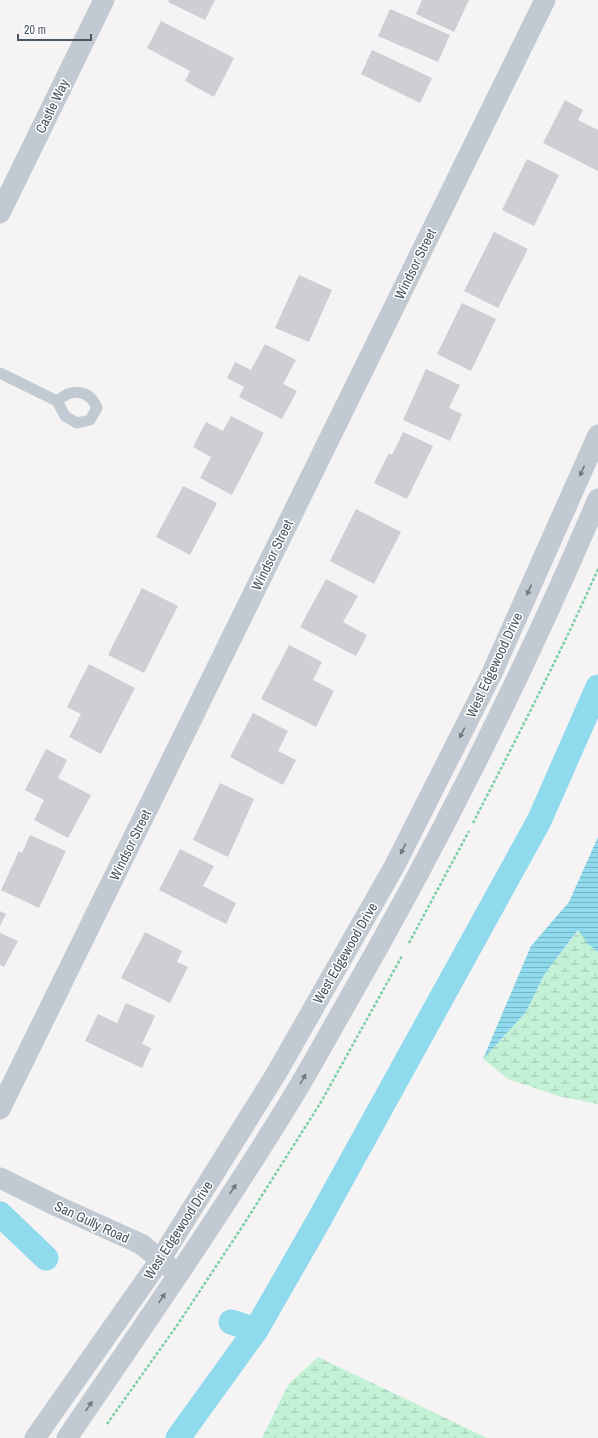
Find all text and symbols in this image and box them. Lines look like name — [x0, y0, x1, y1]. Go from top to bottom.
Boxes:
scale bar — [18, 16, 91, 42]
text: 20 m — [24, 22, 46, 38]
street label: Castle Way — [31, 76, 73, 136]
street label: Windsor Street — [390, 226, 440, 302]
one-way arrow — [579, 465, 585, 477]
street label: Windsor Street — [247, 517, 297, 593]
one-way arrow — [526, 584, 532, 595]
street label: West Edgewood Drive — [462, 610, 526, 720]
one-way arrow — [459, 727, 465, 738]
street label: Windsor Street — [105, 807, 155, 883]
one-way arrow — [400, 843, 407, 855]
street label: West Edgewood Drive — [309, 899, 381, 1007]
one-way arrow — [299, 1073, 306, 1085]
street label: West Edgewood Drive — [139, 1177, 217, 1283]
one-way arrow — [230, 1183, 237, 1195]
street label: San Gully Road — [52, 1197, 132, 1247]
one-way arrow — [158, 1293, 166, 1303]
one-way arrow — [85, 1401, 93, 1411]

